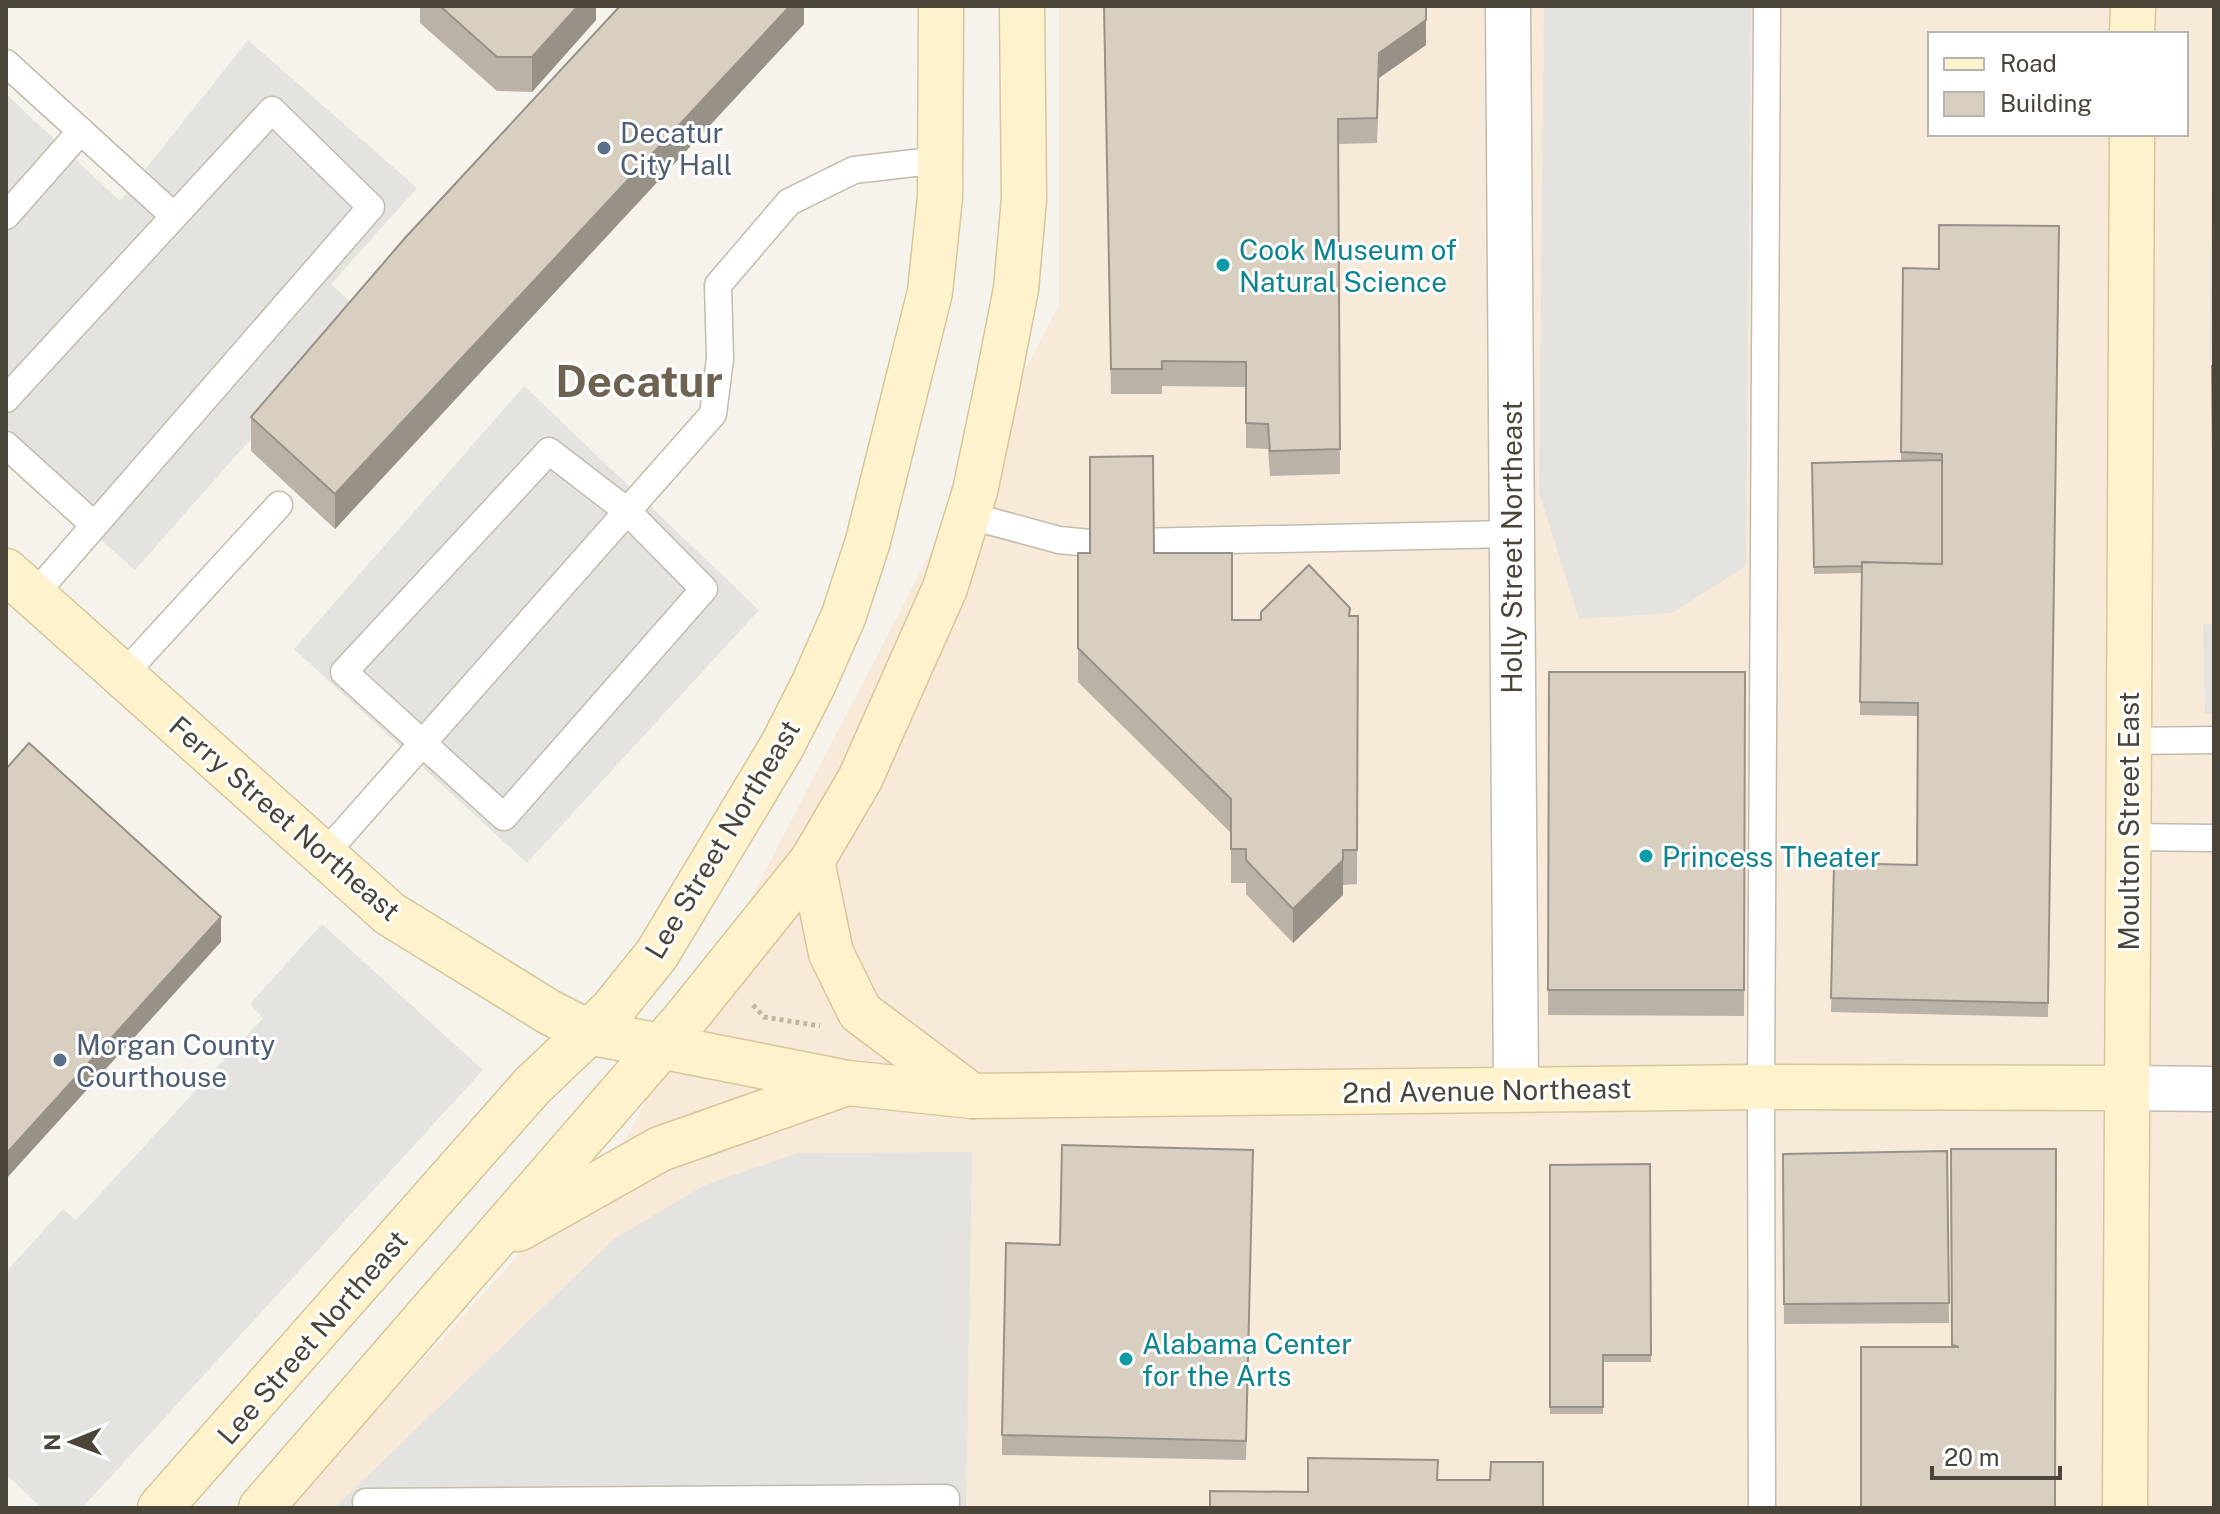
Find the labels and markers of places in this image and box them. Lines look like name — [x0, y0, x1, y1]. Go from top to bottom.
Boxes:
place label: Decatur City Hall — [620, 116, 732, 181]
marker: Decatur City Hall — [595, 139, 613, 157]
place label: Cook Museum of Natural Science — [1239, 233, 1457, 298]
marker: Cook Museum of Natural Science — [1214, 256, 1232, 274]
place label: Princess Theater — [1662, 840, 1881, 873]
marker: Princess Theater — [1637, 847, 1655, 865]
place label: Morgan County Courthouse — [76, 1028, 275, 1093]
marker: Morgan County Courthouse — [51, 1051, 69, 1069]
place label: Alabama Center for the Arts — [1142, 1327, 1352, 1392]
marker: Alabama Center for the Arts — [1117, 1350, 1135, 1368]

